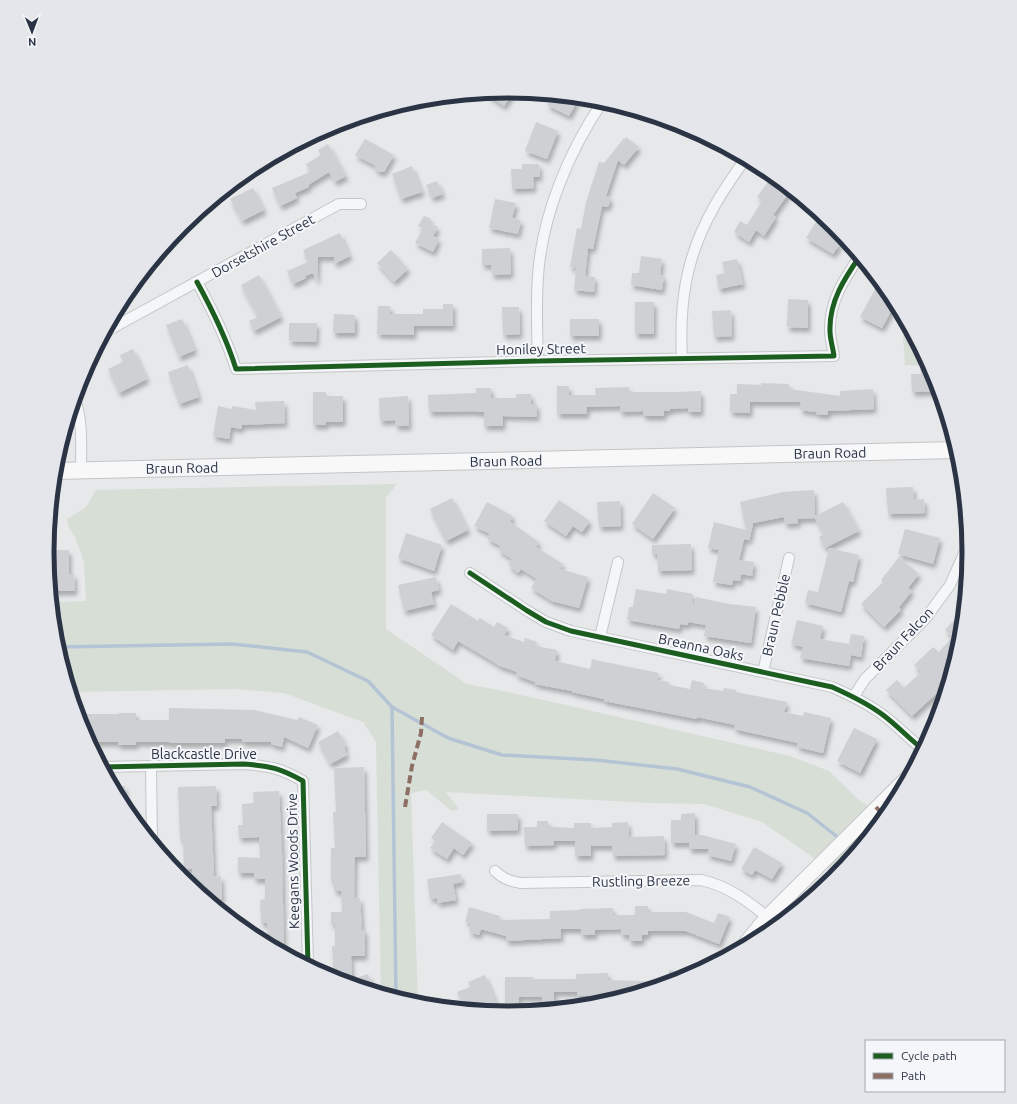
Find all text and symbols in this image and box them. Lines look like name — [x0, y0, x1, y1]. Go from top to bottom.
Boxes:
north arrow — [12, 12, 52, 52]
text: N — [28, 36, 36, 48]
street label: Dorsetshire Street — [209, 211, 318, 281]
street label: Honiley Street — [496, 340, 587, 358]
street label: Braun Road — [793, 444, 867, 462]
street label: Braun Road — [469, 452, 543, 470]
street label: Braun Road — [145, 459, 219, 477]
street label: Braun Pebble — [759, 572, 793, 658]
street label: Braun Falcon — [870, 604, 936, 674]
street label: Breanna Oaks — [657, 630, 745, 664]
street label: Blackcastle Drive — [151, 746, 257, 762]
street label: Keegans Woods Drive — [284, 793, 302, 929]
street label: Rustling Breeze — [592, 872, 690, 890]
legend — [865, 1040, 1005, 1092]
text: Cycle path — [901, 1049, 957, 1062]
text: Path — [901, 1069, 926, 1082]

